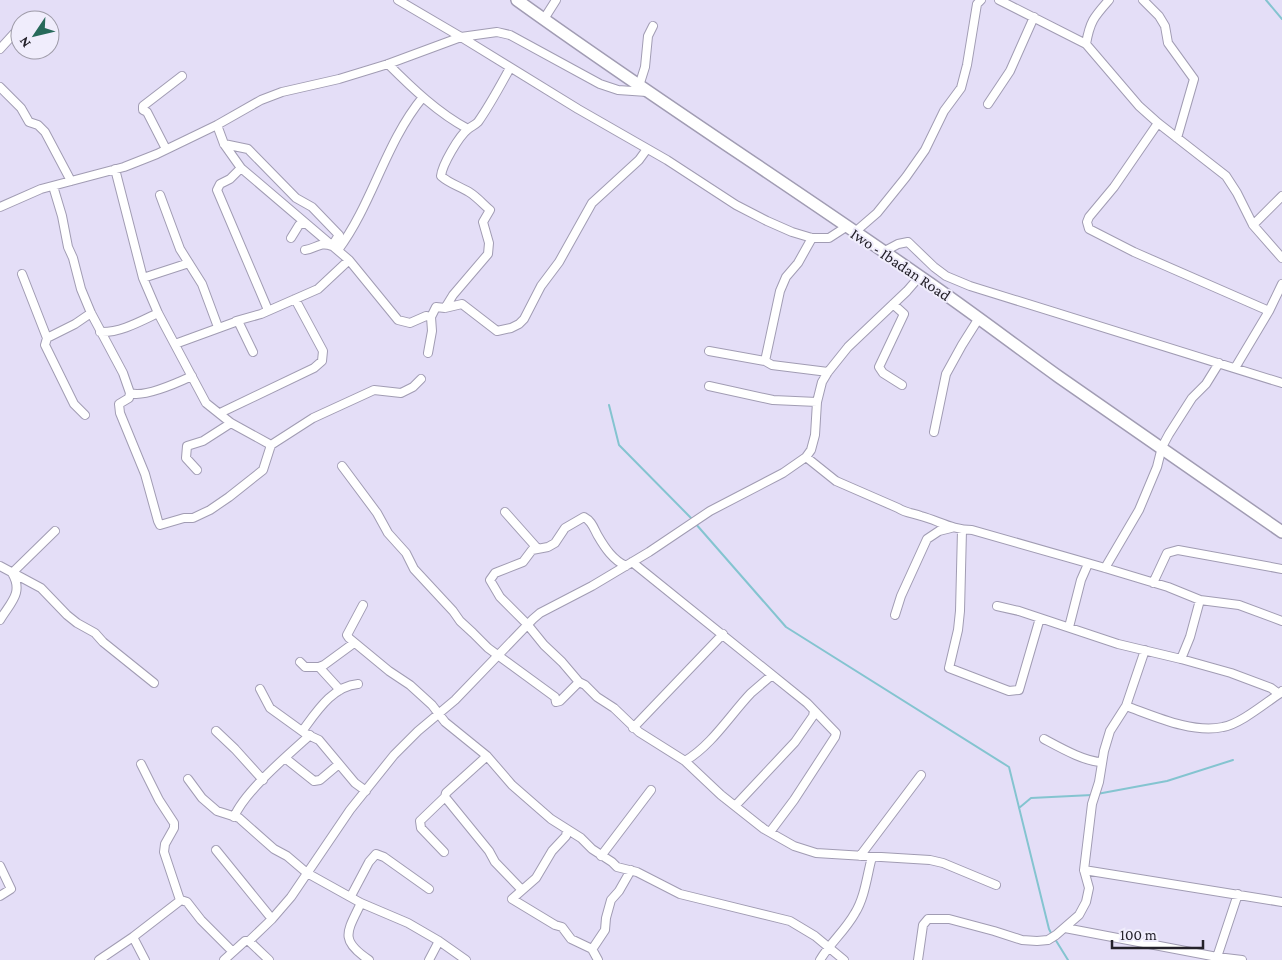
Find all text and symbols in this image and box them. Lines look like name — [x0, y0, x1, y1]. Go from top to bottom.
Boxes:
north arrow — [10, 10, 60, 60]
text: N — [15, 34, 34, 51]
street label: Iwo - Ibadan Road — [848, 225, 954, 304]
scale bar — [1112, 918, 1203, 950]
text: 100 m — [1120, 927, 1157, 943]

